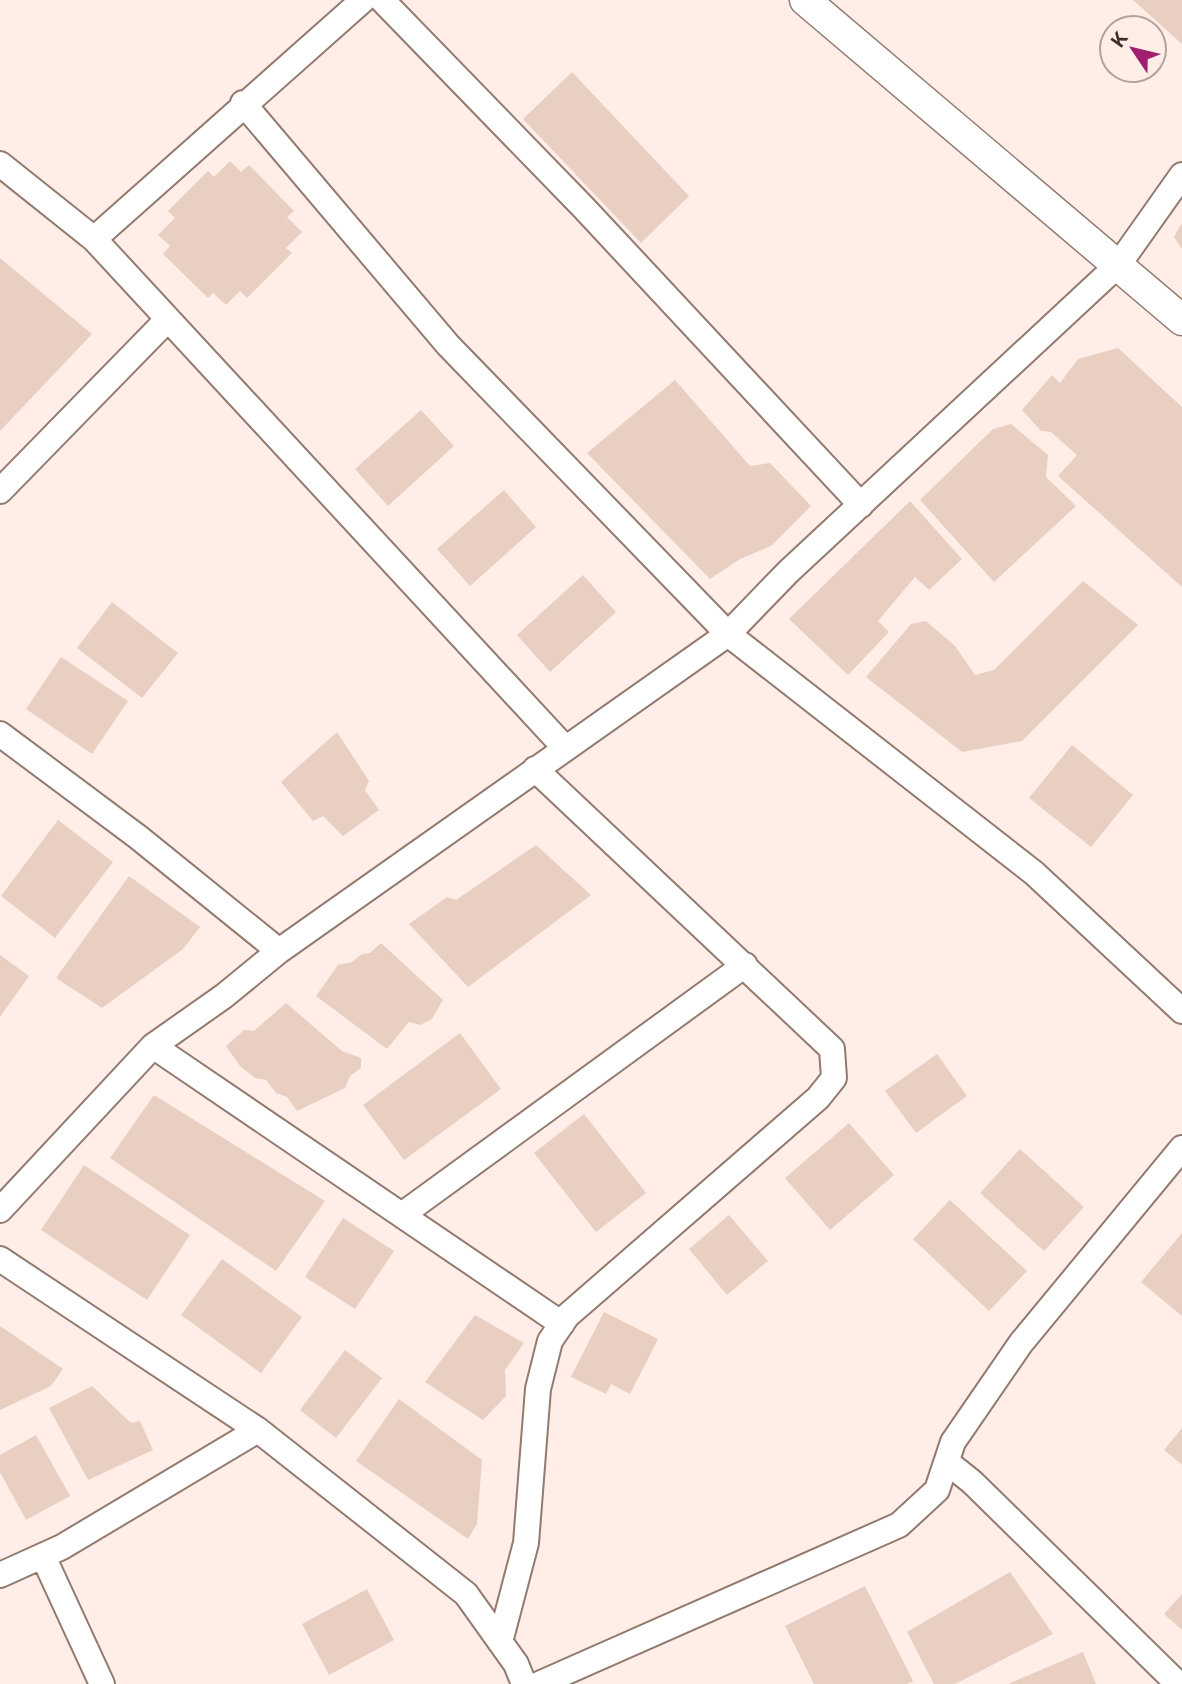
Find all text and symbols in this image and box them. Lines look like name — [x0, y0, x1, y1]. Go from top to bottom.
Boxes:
north arrow — [1098, 14, 1168, 84]
text: K — [1106, 27, 1133, 52]

